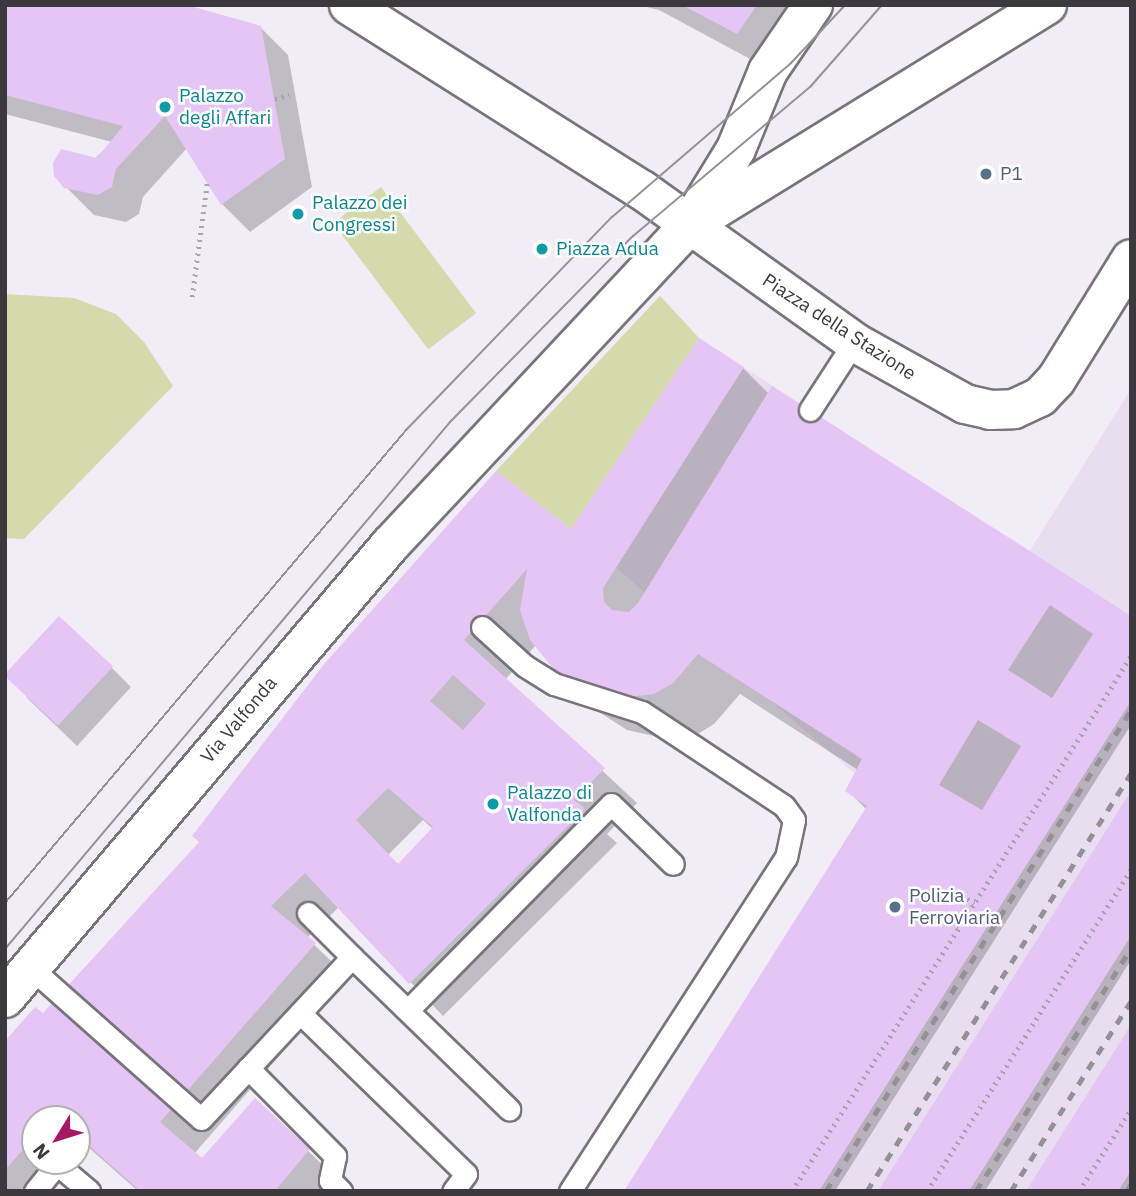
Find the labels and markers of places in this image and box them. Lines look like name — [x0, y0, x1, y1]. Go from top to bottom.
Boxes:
place label: Palazzo degli Affari — [179, 85, 271, 129]
marker: Palazzo degli Affari — [157, 99, 173, 115]
place label: P1 — [1000, 163, 1023, 185]
marker: P1 — [978, 166, 994, 182]
place label: Palazzo dei Congressi — [312, 192, 408, 236]
marker: Palazzo dei Congressi — [290, 206, 306, 222]
place label: Piazza Adua — [556, 238, 659, 260]
marker: Piazza Adua — [534, 241, 550, 257]
place label: Palazzo di Valfonda — [507, 782, 592, 826]
marker: Palazzo di Valfonda — [485, 796, 501, 812]
place label: Polizia Ferroviaria — [909, 885, 1000, 929]
marker: Polizia Ferroviaria — [887, 899, 903, 915]

